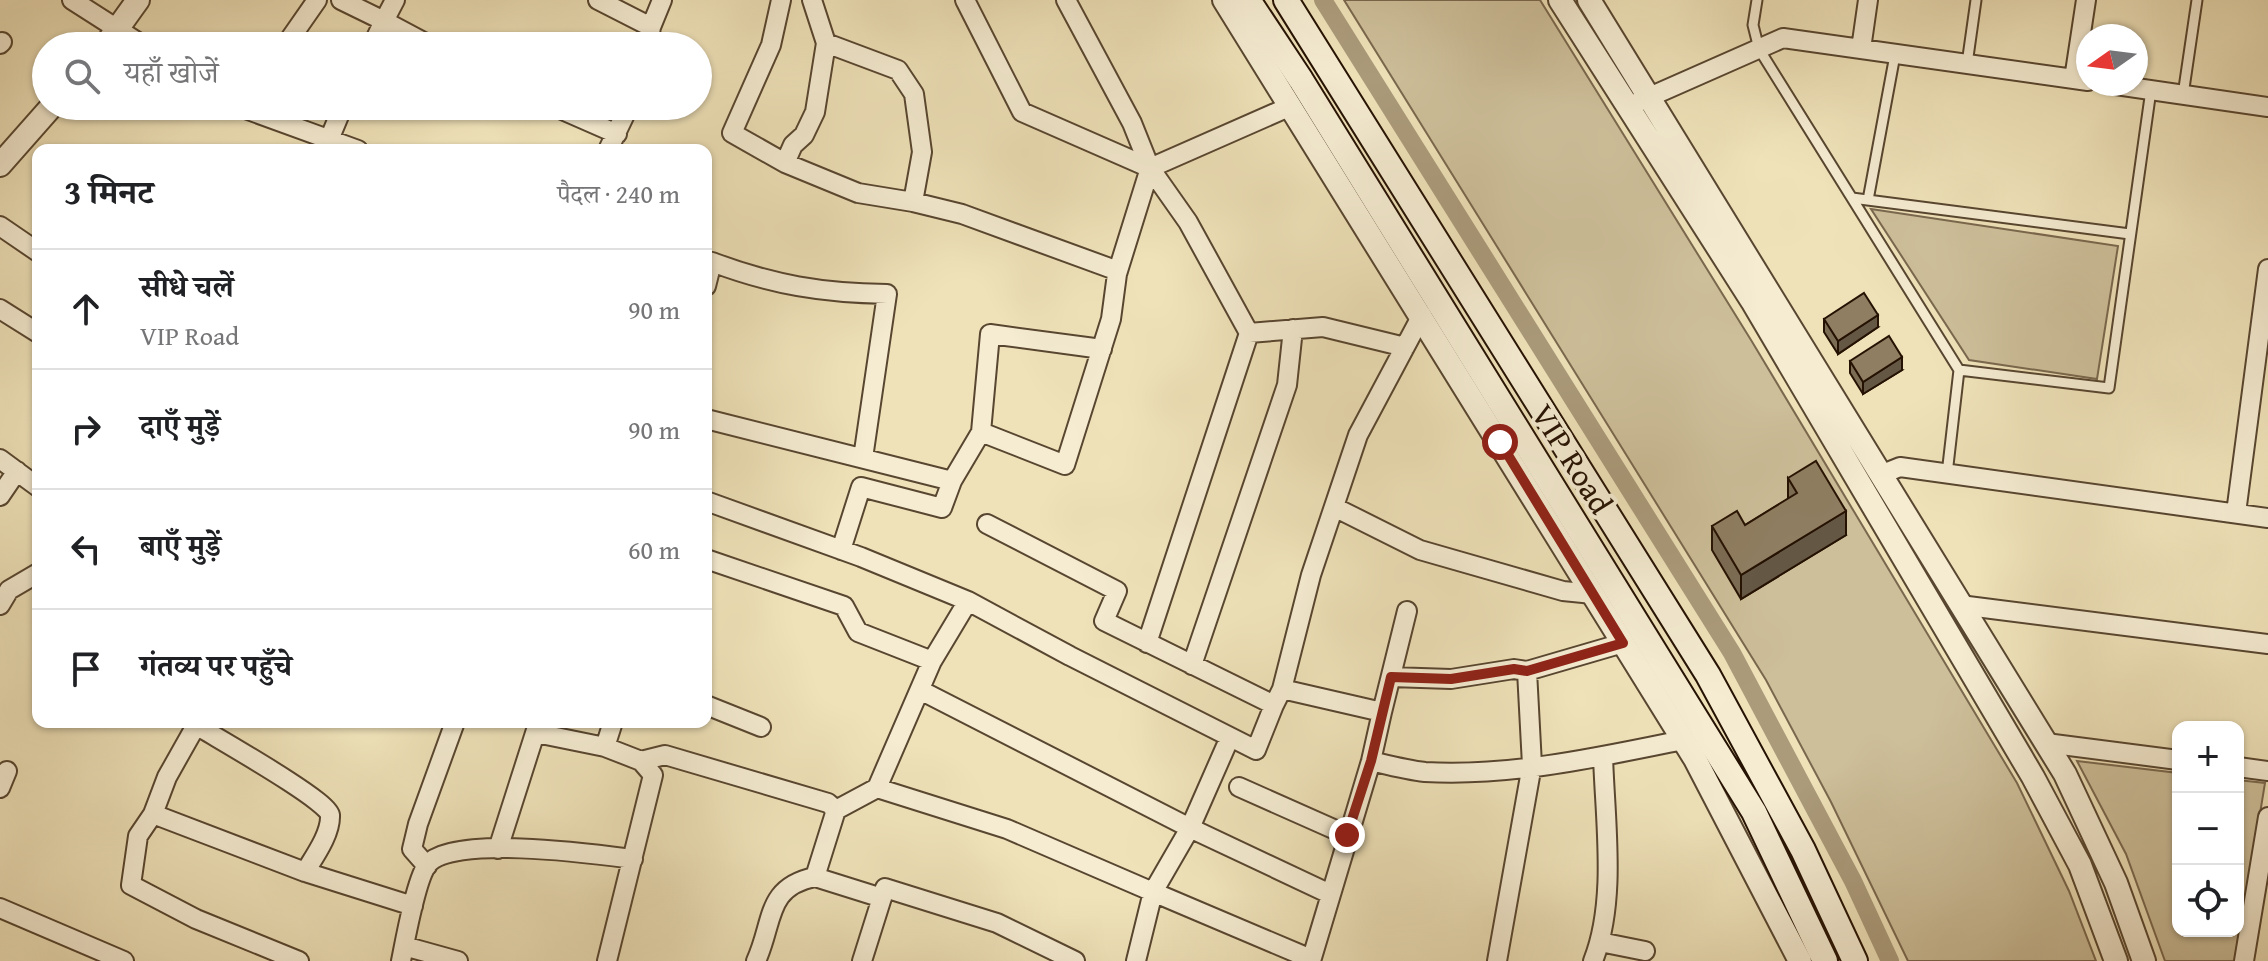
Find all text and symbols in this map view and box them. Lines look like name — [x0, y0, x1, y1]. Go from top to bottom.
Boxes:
north arrow — [2076, 24, 2148, 96]
search box — [32, 32, 712, 120]
text: यहाँ खोजें — [124, 50, 218, 94]
icon: search — [60, 54, 104, 98]
text: 3 मिनट — [64, 167, 154, 216]
text: पैदल · 240 m — [557, 174, 680, 213]
text: सीधे चलें — [140, 264, 234, 308]
icon: ahead — [64, 287, 108, 331]
text: 90 m — [628, 290, 680, 329]
text: VIP Road — [140, 316, 239, 355]
street label: VIP Road — [1520, 395, 1625, 523]
text: दाएँ मुड़ें — [140, 403, 220, 447]
icon: right — [64, 407, 108, 451]
text: 90 m — [628, 410, 680, 449]
route start — [1482, 424, 1518, 460]
text: बाएँ मुड़ें — [140, 523, 221, 567]
icon: left — [64, 527, 108, 571]
text: 60 m — [628, 530, 680, 569]
text: गंतव्य पर पहुँचे — [140, 643, 292, 687]
icon: arrive — [64, 647, 108, 691]
map controls — [2172, 721, 2244, 937]
button: + — [2172, 721, 2244, 793]
button: − — [2172, 793, 2244, 865]
route end — [1329, 817, 1365, 853]
button: locate — [2172, 865, 2244, 937]

